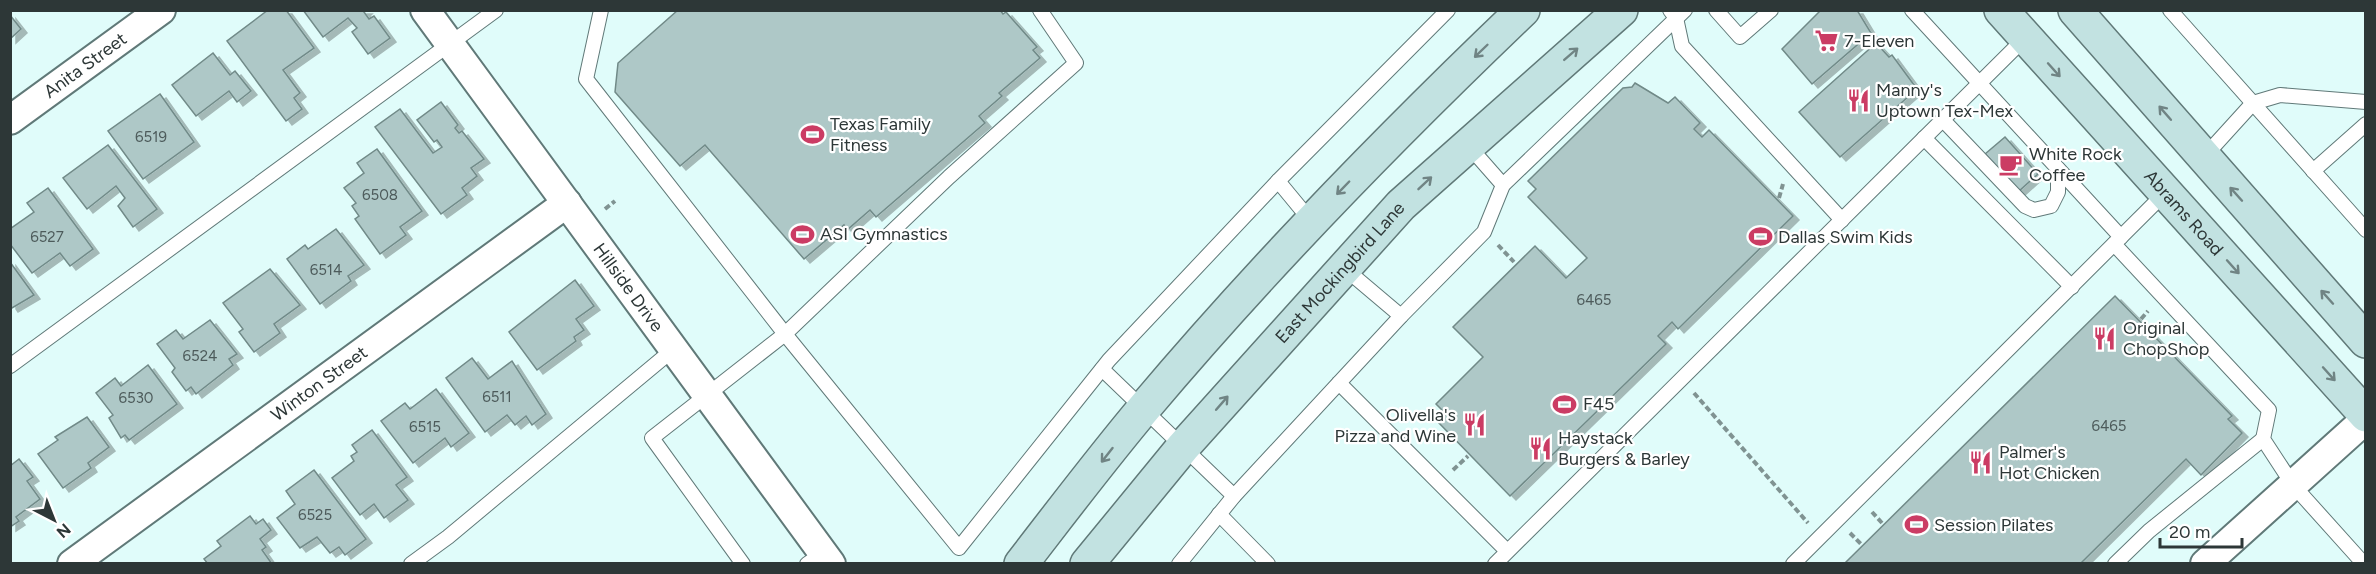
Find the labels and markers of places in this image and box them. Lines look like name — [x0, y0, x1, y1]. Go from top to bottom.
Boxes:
supermarket icon: 7-Eleven — [1813, 28, 1839, 54]
place label: 7-Eleven — [1844, 30, 1914, 52]
place label: Manny's Uptown Tex-Mex — [1876, 79, 2014, 122]
restaurant icon: Manny's Uptown Tex-Mex — [1845, 87, 1871, 113]
place label: Texas Family Fitness — [830, 113, 931, 156]
sports icon: Texas Family Fitness — [799, 121, 825, 147]
place label: White Rock Coffee — [2029, 143, 2122, 186]
cafe icon: White Rock Coffee — [1998, 151, 2024, 177]
sports icon: ASI Gymnastics — [789, 221, 815, 247]
place label: ASI Gymnastics — [820, 223, 948, 245]
sports icon: Dallas Swim Kids — [1747, 224, 1773, 250]
place label: Dallas Swim Kids — [1778, 226, 1913, 248]
place label: Original ChopShop — [2123, 317, 2209, 360]
restaurant icon: Original ChopShop — [2092, 325, 2118, 351]
sports icon: F45 — [1552, 391, 1578, 417]
place label: F45 — [1583, 393, 1614, 415]
place label: Olivella's Pizza and Wine — [1335, 404, 1456, 447]
restaurant icon: Olivella's Pizza and Wine — [1461, 412, 1487, 438]
place label: Haystack Burgers & Barley — [1558, 427, 1690, 470]
restaurant icon: Haystack Burgers & Barley — [1527, 435, 1553, 461]
place label: Palmer's Hot Chicken — [1999, 441, 2100, 484]
restaurant icon: Palmer's Hot Chicken — [1968, 449, 1994, 475]
sports icon: Session Pilates — [1903, 512, 1929, 538]
place label: Session Pilates — [1934, 514, 2053, 536]

